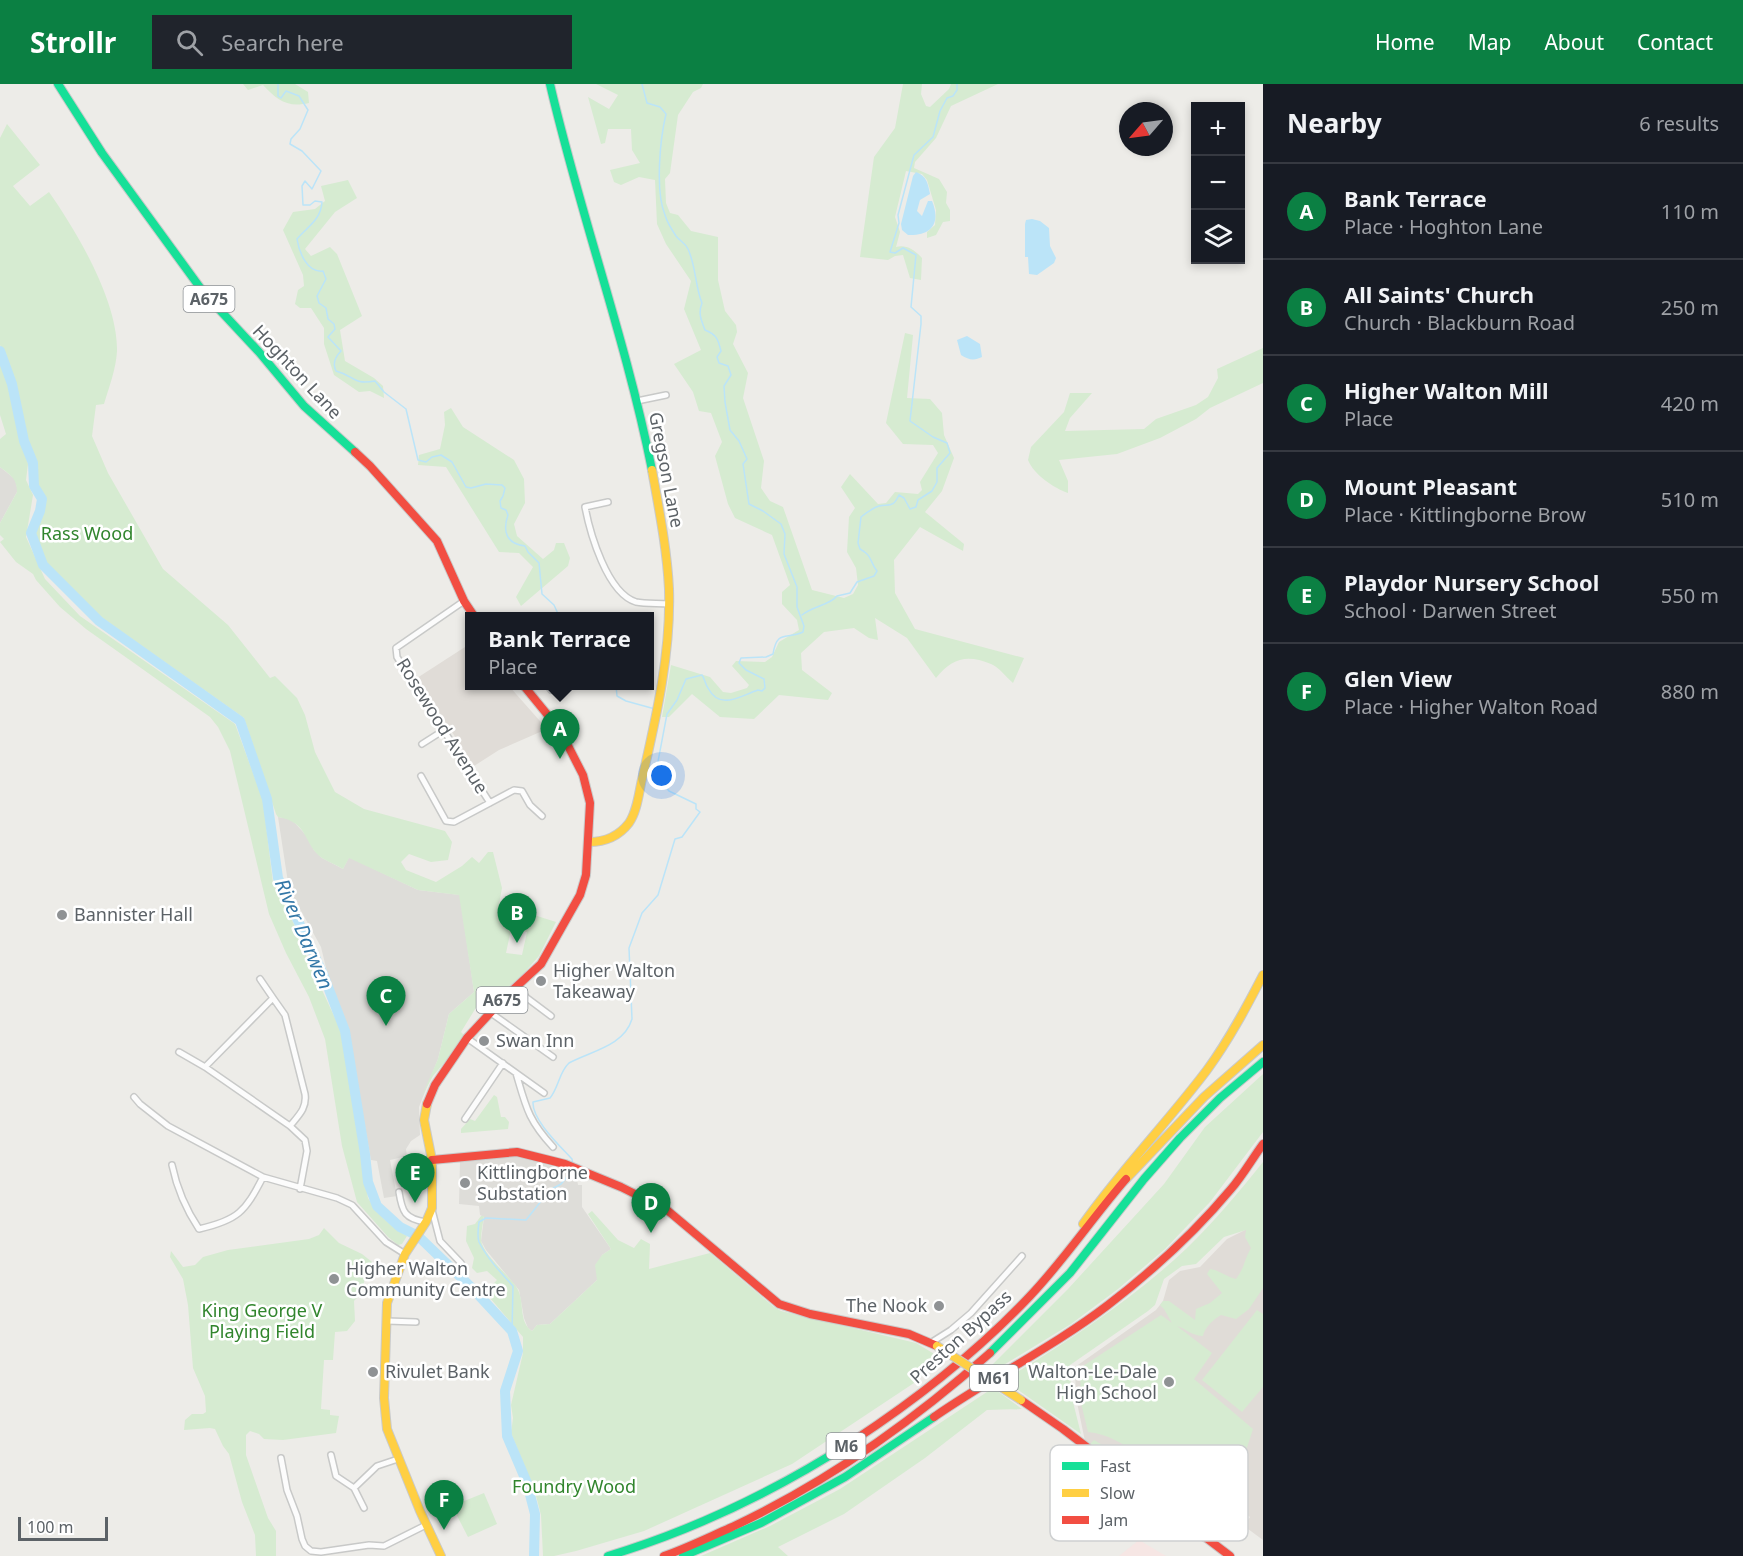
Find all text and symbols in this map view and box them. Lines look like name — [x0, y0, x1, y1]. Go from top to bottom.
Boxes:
search box — [152, 15, 572, 69]
text: Strollr — [30, 23, 116, 61]
icon: search — [173, 26, 206, 59]
text: Search here — [221, 27, 344, 57]
text: Home — [1375, 28, 1435, 56]
text: Map — [1468, 28, 1511, 56]
text: About — [1544, 28, 1604, 56]
text: Contact — [1637, 28, 1713, 56]
north arrow — [1119, 102, 1173, 156]
map controls — [1191, 102, 1245, 264]
button: + — [1191, 102, 1245, 156]
text: Nearby — [1287, 105, 1382, 141]
text: 6 results — [1639, 110, 1719, 137]
button: − — [1191, 156, 1245, 210]
text: Bank Terrace — [1344, 183, 1487, 213]
text: A — [1300, 198, 1313, 225]
text: 110 m — [1661, 198, 1719, 225]
button: layers — [1191, 210, 1245, 264]
text: Place · Hoghton Lane — [1344, 213, 1543, 240]
text: All Saints' Church — [1344, 279, 1534, 309]
road number: A675 — [184, 286, 234, 312]
text: B — [1300, 294, 1313, 321]
text: 250 m — [1661, 294, 1719, 321]
text: Church · Blackburn Road — [1344, 309, 1575, 336]
street label: Hoghton Lane — [248, 319, 348, 424]
text: Higher Walton Mill — [1344, 375, 1549, 405]
text: C — [1300, 390, 1313, 417]
text: 420 m — [1661, 390, 1719, 417]
text: Place — [1344, 405, 1393, 432]
street label: Gregson Lane — [644, 410, 690, 530]
text: Mount Pleasant — [1344, 471, 1517, 501]
text: D — [1299, 486, 1314, 513]
text: 510 m — [1661, 486, 1719, 513]
text: Place · Kittlingborne Brow — [1344, 501, 1586, 528]
park label: Rass Wood — [41, 521, 133, 545]
text: Playdor Nursery School — [1344, 567, 1599, 597]
text: E — [1301, 582, 1312, 609]
text: 550 m — [1661, 582, 1719, 609]
text: School · Darwen Street — [1344, 597, 1557, 624]
popup — [465, 612, 654, 690]
text: Bank Terrace — [488, 623, 631, 653]
street label: Rosewood Avenue — [391, 653, 494, 798]
text: Place — [488, 653, 538, 680]
text: Glen View — [1344, 663, 1452, 693]
text: F — [1301, 678, 1312, 705]
text: 880 m — [1661, 678, 1719, 705]
text: Place · Higher Walton Road — [1344, 693, 1598, 720]
pin: A — [540, 710, 580, 759]
your location — [647, 761, 676, 790]
water label: River Darwen — [269, 874, 340, 993]
pin: B — [498, 894, 536, 943]
place label: Bannister Hall — [74, 902, 193, 926]
marker: Bannister Hall — [55, 908, 69, 922]
place label: Higher Walton Takeaway — [553, 958, 675, 1003]
marker: Higher Walton Takeaway — [534, 974, 548, 988]
pin: C — [366, 976, 406, 1026]
road number: A675 — [476, 987, 528, 1013]
place label: Swan Inn — [496, 1028, 574, 1052]
marker: Swan Inn — [477, 1034, 491, 1048]
pin: E — [396, 1154, 434, 1203]
place label: Kittlingborne Substation — [477, 1160, 588, 1205]
marker: Kittlingborne Substation — [458, 1176, 472, 1190]
pin: D — [632, 1184, 670, 1233]
place label: Higher Walton Community Centre — [346, 1256, 506, 1301]
marker: Higher Walton Community Centre — [327, 1272, 341, 1286]
street label: Preston Bypass — [904, 1284, 1016, 1388]
place label: The Nook — [846, 1293, 927, 1317]
park label: King George V Playing Field — [202, 1298, 323, 1343]
marker: The Nook — [932, 1299, 946, 1313]
place label: Rivulet Bank — [385, 1359, 490, 1383]
place label: Walton-Le-Dale High School — [1028, 1359, 1157, 1404]
marker: Rivulet Bank — [366, 1365, 380, 1379]
road number: M61 — [970, 1365, 1018, 1391]
marker: Walton-Le-Dale High School — [1162, 1375, 1176, 1389]
road number: M6 — [826, 1433, 866, 1459]
legend — [1050, 1445, 1248, 1541]
text: Fast — [1100, 1455, 1131, 1477]
park label: Foundry Wood — [512, 1474, 636, 1498]
pin: F — [424, 1480, 464, 1530]
text: Slow — [1100, 1482, 1135, 1504]
text: Jam — [1098, 1509, 1128, 1531]
scale bar — [18, 1514, 108, 1542]
text: 100 m — [27, 1516, 74, 1538]

